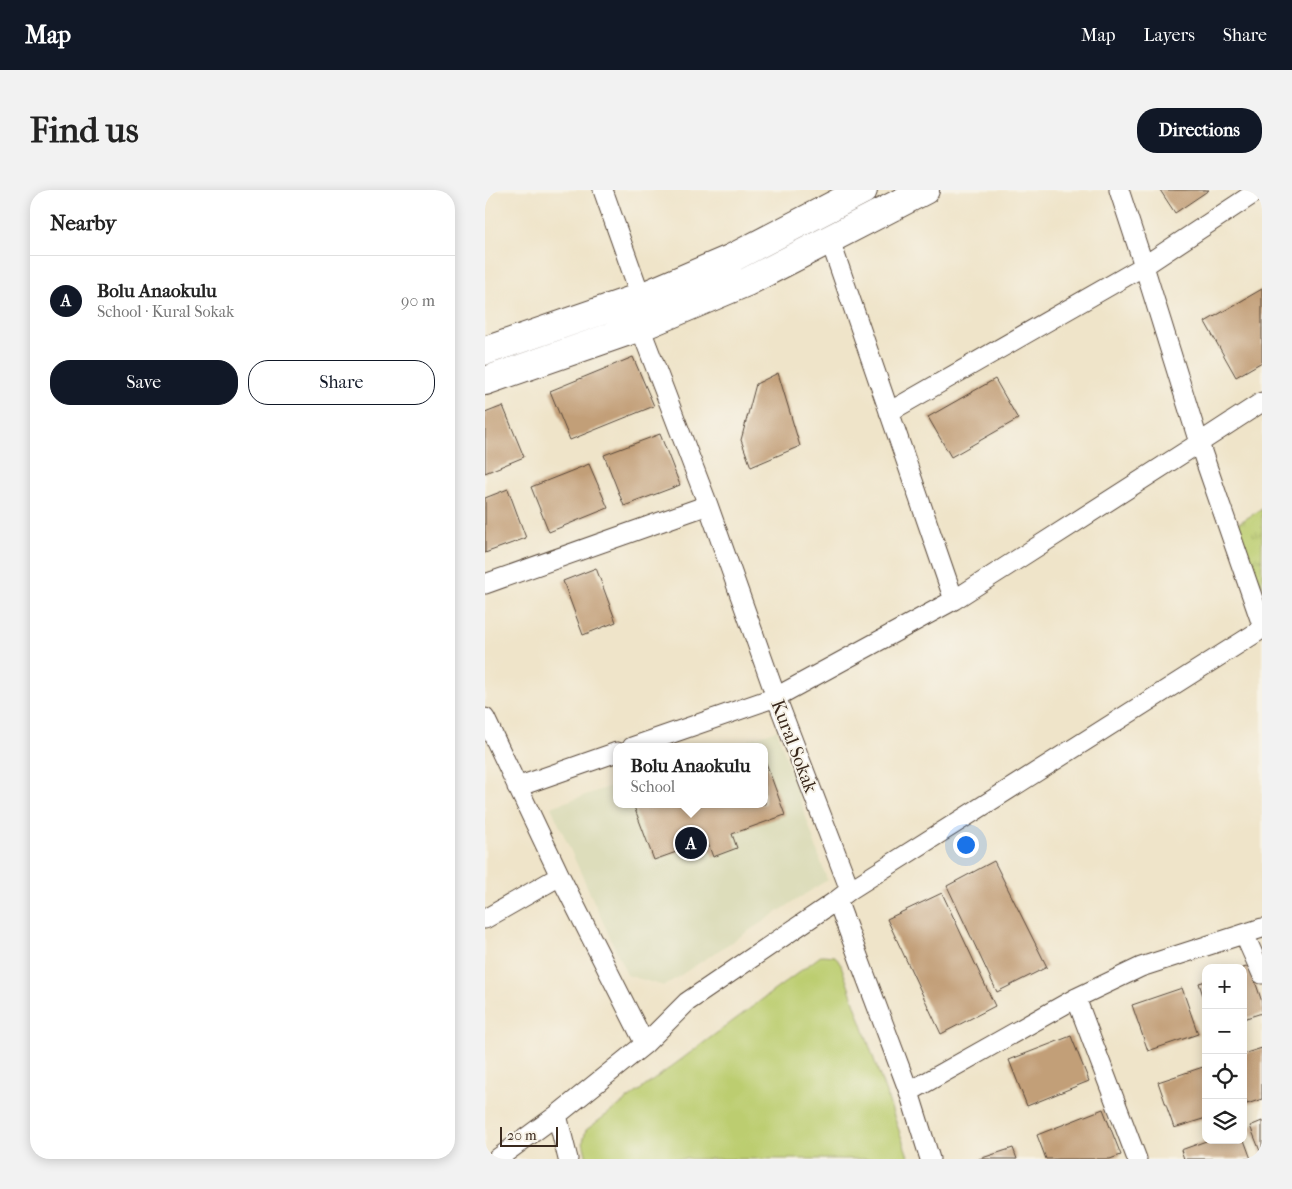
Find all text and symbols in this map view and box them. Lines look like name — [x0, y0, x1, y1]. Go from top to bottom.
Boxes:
text: Map — [25, 21, 71, 49]
text: Map — [1081, 25, 1115, 46]
text: Layers — [1143, 25, 1195, 46]
text: Share — [1223, 25, 1267, 46]
button: Directions — [1137, 108, 1262, 153]
text: Find us — [30, 110, 139, 151]
text: Nearby — [50, 211, 116, 235]
text: Bolu Anaokulu — [97, 280, 217, 302]
text: A — [61, 291, 71, 310]
text: 90 m — [401, 291, 435, 310]
text: School · Kural Sokak — [97, 302, 234, 321]
button: Save — [50, 360, 238, 405]
button: Share — [248, 360, 435, 405]
street label: Kural Sokak — [766, 697, 822, 796]
popup — [613, 743, 768, 808]
text: Bolu Anaokulu — [631, 755, 750, 777]
text: School — [631, 777, 675, 796]
pin: A — [675, 824, 707, 862]
your location — [953, 832, 979, 858]
map controls — [1202, 964, 1247, 1144]
button: + — [1202, 964, 1247, 1009]
button: − — [1202, 1009, 1247, 1054]
button: locate — [1202, 1054, 1247, 1099]
button: layers — [1202, 1099, 1247, 1144]
scale bar — [500, 1124, 557, 1147]
text: 20 m — [507, 1127, 537, 1144]

